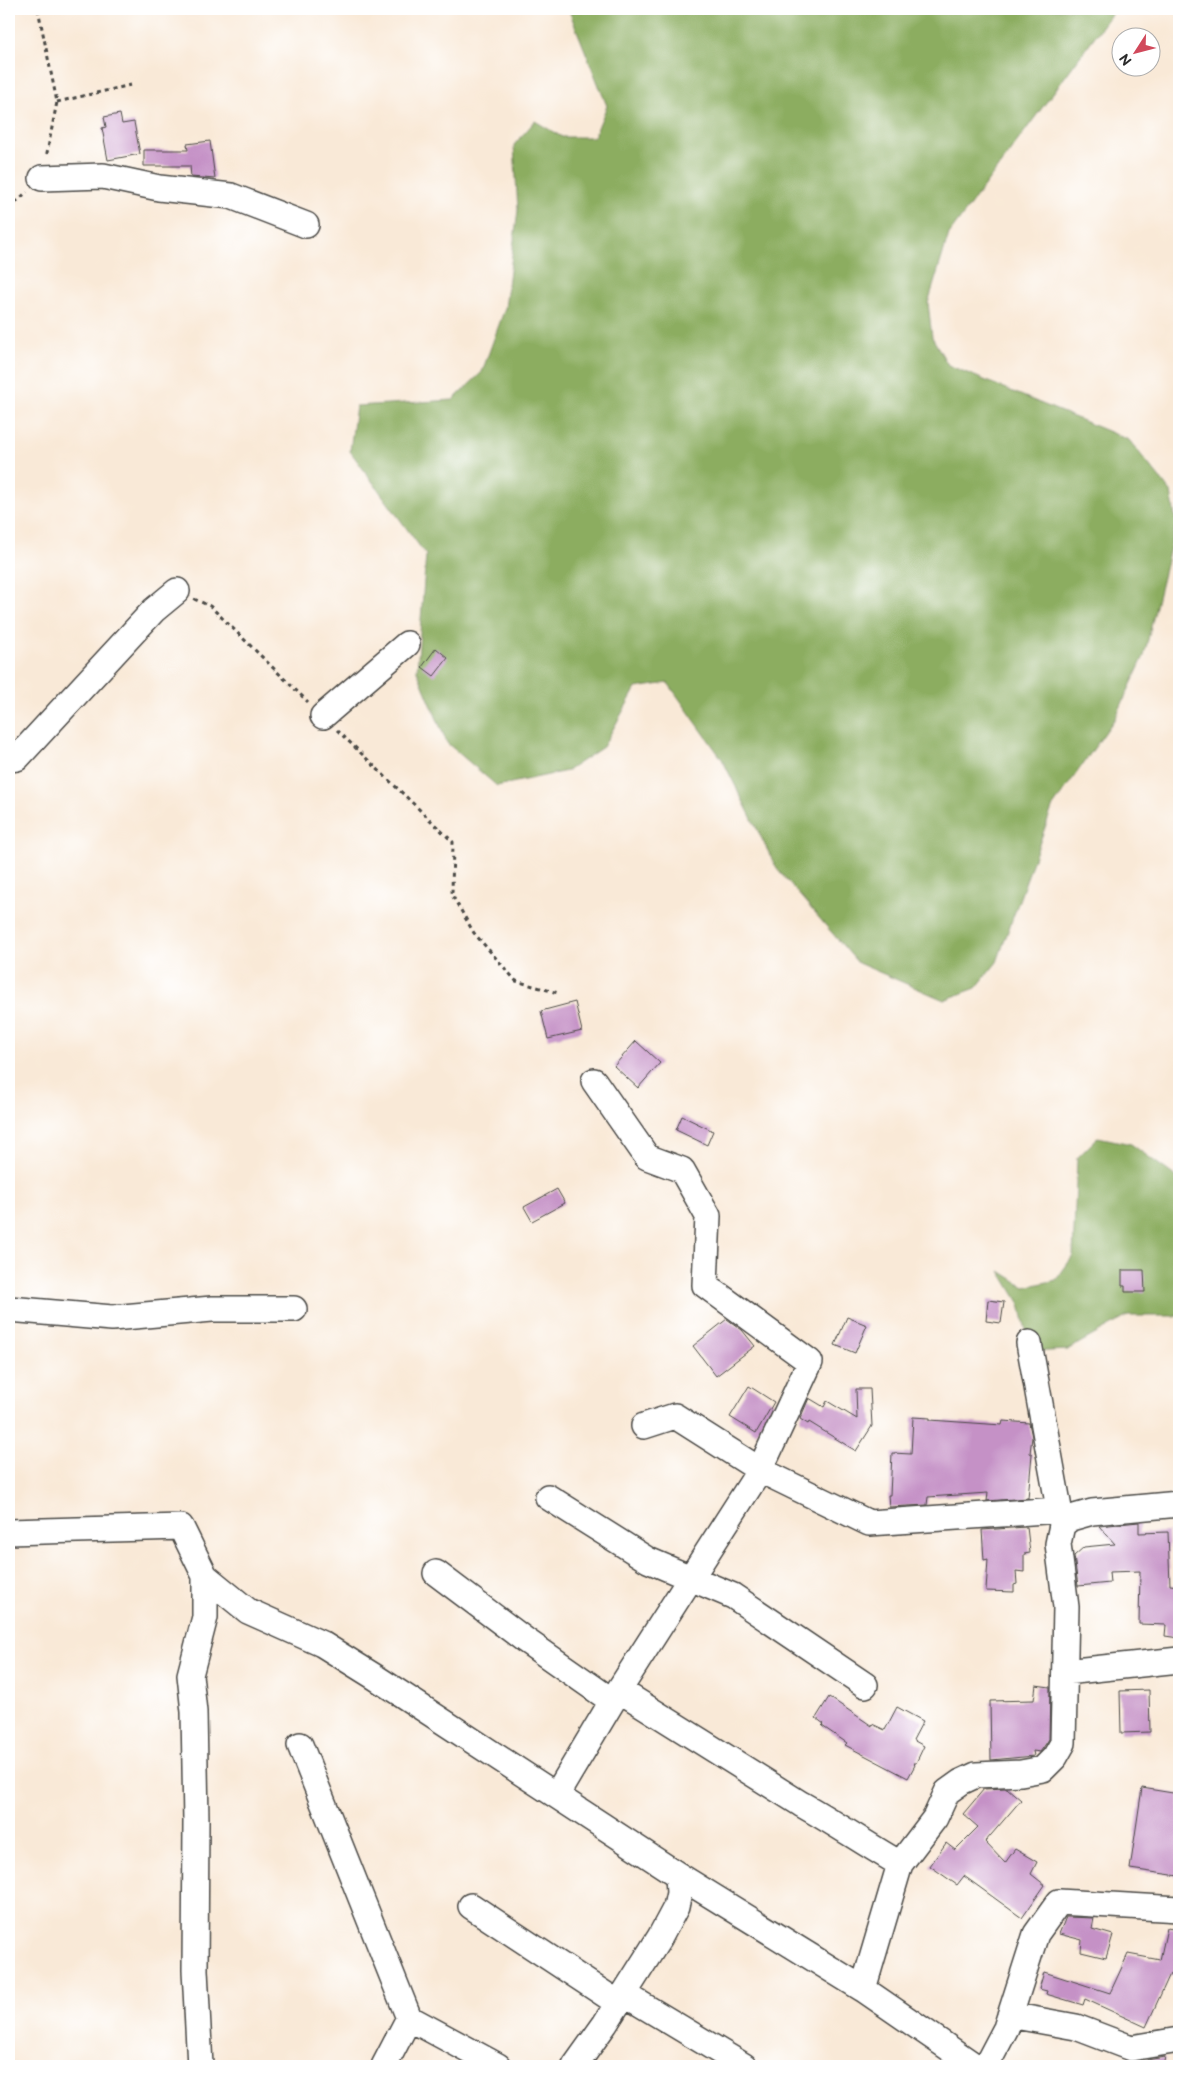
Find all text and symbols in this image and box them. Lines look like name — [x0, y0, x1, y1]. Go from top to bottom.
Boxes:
north arrow — [1110, 28, 1160, 78]
text: N — [1116, 50, 1136, 69]

